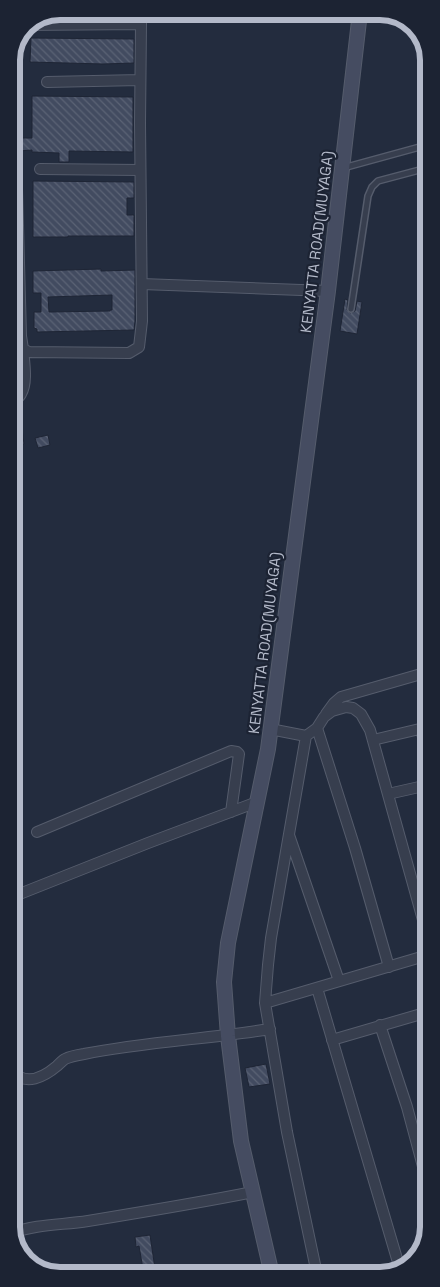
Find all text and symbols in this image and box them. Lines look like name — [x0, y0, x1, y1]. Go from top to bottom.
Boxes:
street label: KENYATTA ROAD(MUYAGA) — [296, 150, 338, 334]
street label: KENYATTA ROAD(MUYAGA) — [244, 551, 286, 735]

